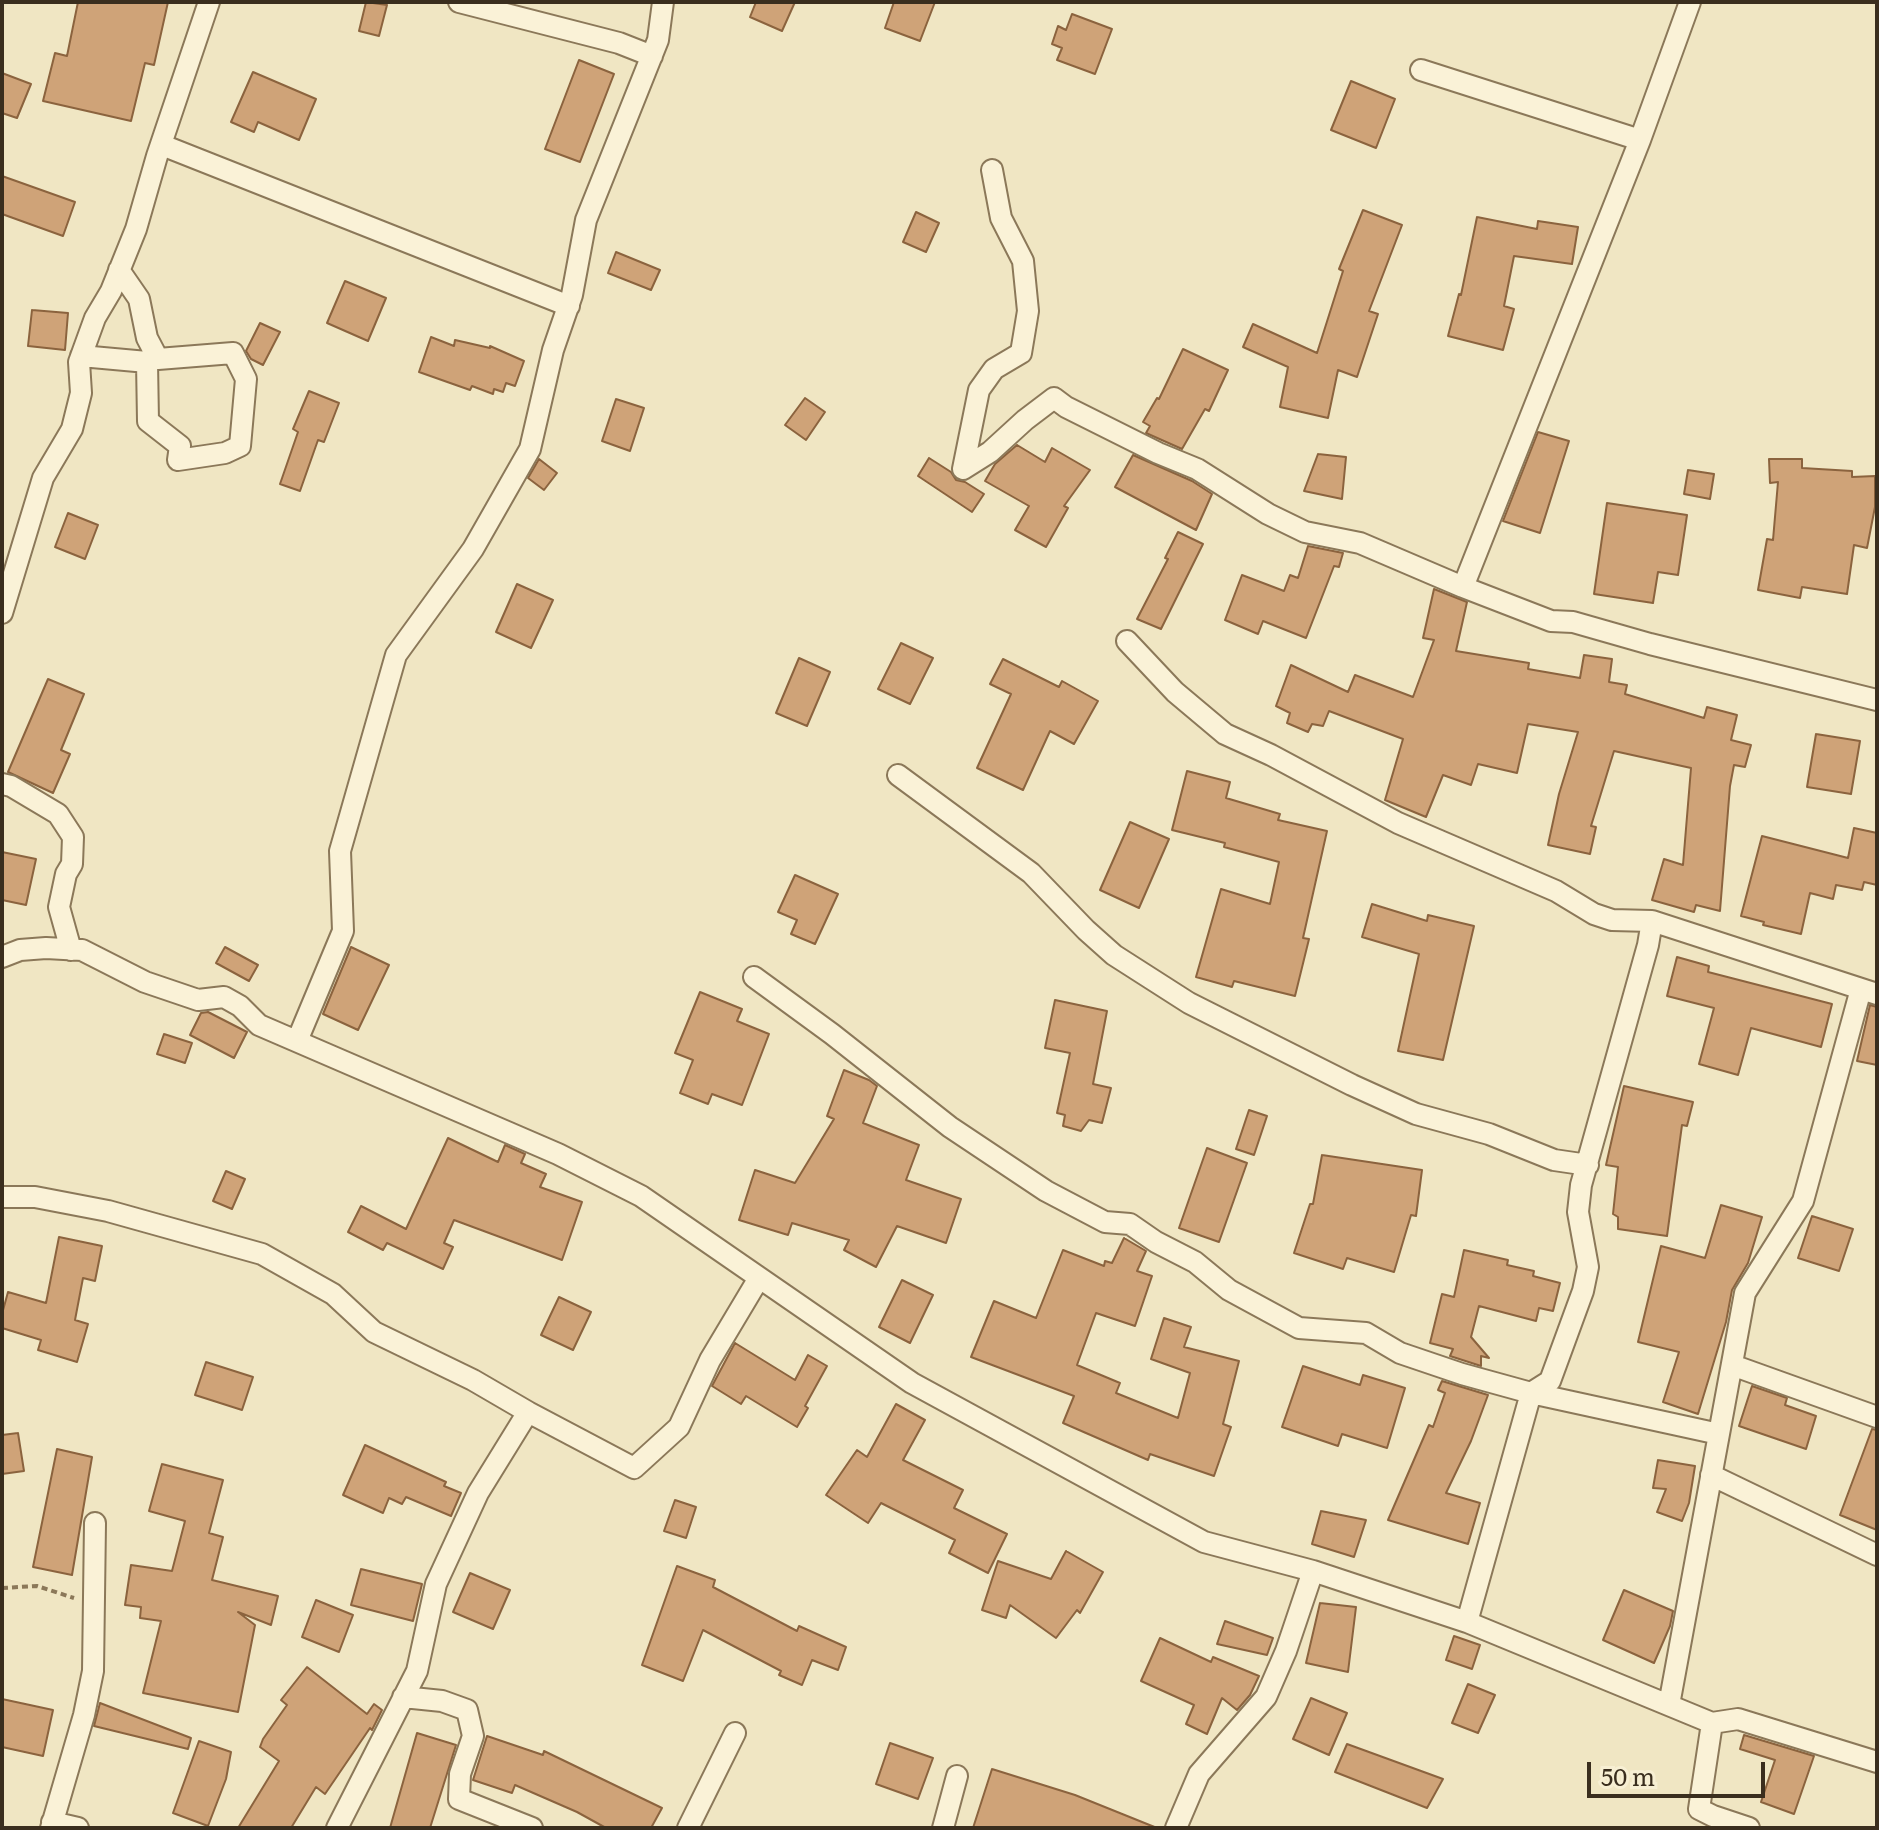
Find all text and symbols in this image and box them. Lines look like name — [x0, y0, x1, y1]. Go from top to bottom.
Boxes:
scale bar — [1591, 1746, 1769, 1796]
text: 50 m — [1601, 1758, 1655, 1793]

